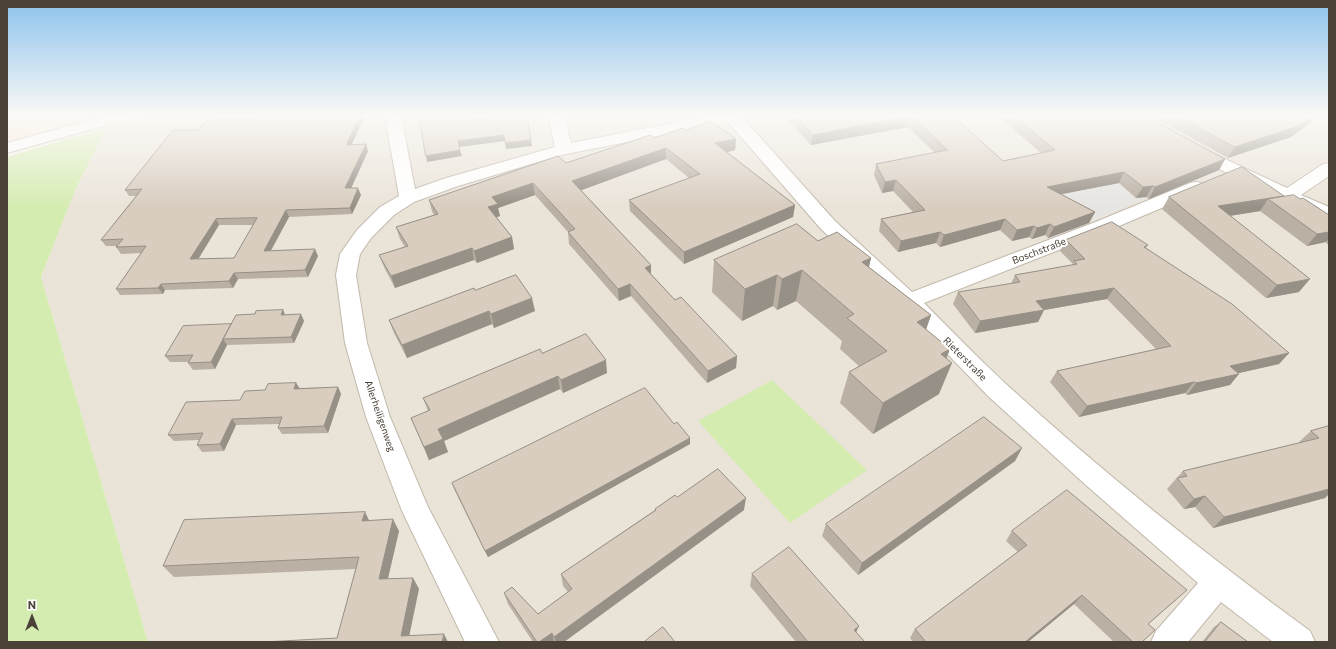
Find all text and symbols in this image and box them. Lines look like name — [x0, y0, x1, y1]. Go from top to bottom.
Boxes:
street label: Boschstraße — [1010, 235, 1068, 267]
street label: Rieterstraße — [941, 335, 989, 383]
street label: Allerheiligenweg — [362, 379, 398, 453]
north arrow — [12, 597, 52, 637]
text: N — [28, 598, 36, 611]

